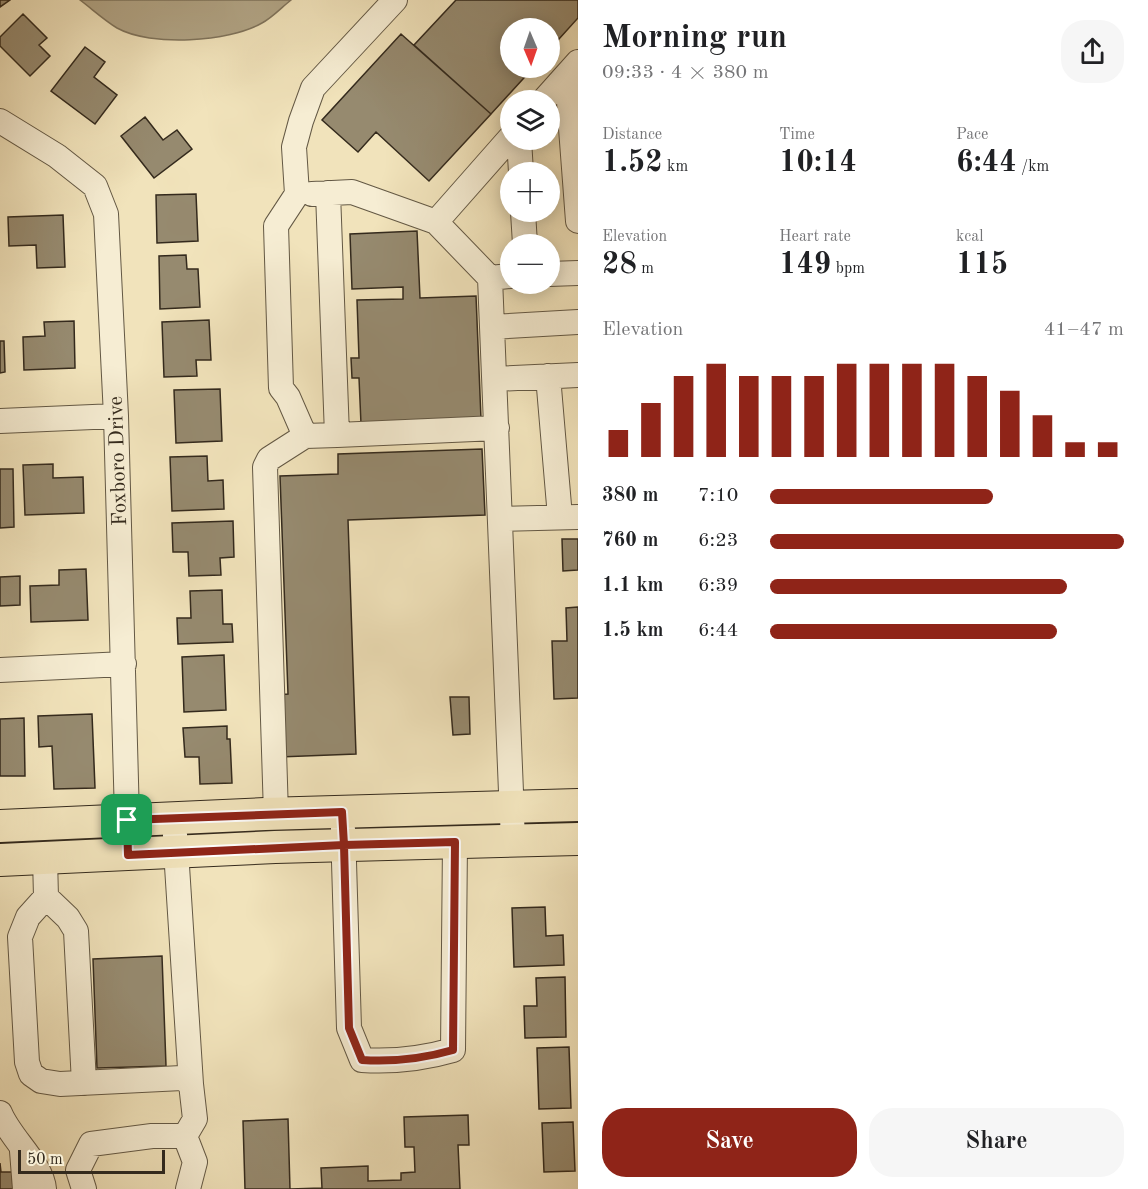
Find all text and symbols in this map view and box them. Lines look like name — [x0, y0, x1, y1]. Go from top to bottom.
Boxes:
north arrow — [500, 18, 560, 78]
map controls — [500, 18, 560, 294]
button: share — [1061, 20, 1124, 83]
text: Morning run — [602, 22, 787, 55]
text: 09:33 · 4 × 380 m — [602, 63, 769, 83]
button: layers — [500, 90, 560, 150]
text: Distance — [602, 127, 662, 143]
text: Time — [779, 127, 815, 143]
text: Pace — [956, 127, 988, 143]
text: 1.52 — [602, 148, 663, 178]
text: 10:14 — [779, 148, 857, 178]
text: 6:44 — [956, 148, 1017, 178]
text: km — [663, 159, 688, 175]
text: /km — [1017, 159, 1049, 175]
button: + — [500, 162, 560, 222]
text: Elevation — [602, 229, 667, 245]
text: Heart rate — [779, 229, 851, 245]
text: kcal — [956, 229, 984, 245]
button: − — [500, 234, 560, 294]
text: 28 — [602, 250, 637, 280]
text: 149 — [779, 250, 831, 280]
text: 115 — [956, 250, 1008, 280]
text: m — [637, 261, 654, 277]
text: bpm — [831, 261, 865, 277]
text: Elevation — [602, 320, 683, 340]
text: 41–47 m — [1044, 320, 1124, 340]
street label: Foxboro Drive — [106, 396, 131, 526]
text: 380 m — [602, 486, 658, 506]
text: 7:10 — [698, 486, 738, 506]
text: 760 m — [602, 531, 658, 551]
text: 6:23 — [698, 531, 738, 551]
text: 1.1 km — [602, 576, 664, 596]
text: 6:39 — [698, 576, 738, 596]
text: 1.5 km — [602, 621, 664, 641]
text: 6:44 — [698, 621, 738, 641]
pin — [101, 794, 152, 845]
icon: arrive — [110, 803, 143, 836]
button: Save — [602, 1108, 857, 1177]
button: Share — [869, 1108, 1124, 1177]
scale bar — [18, 1147, 165, 1174]
text: 50 m — [27, 1152, 63, 1168]

